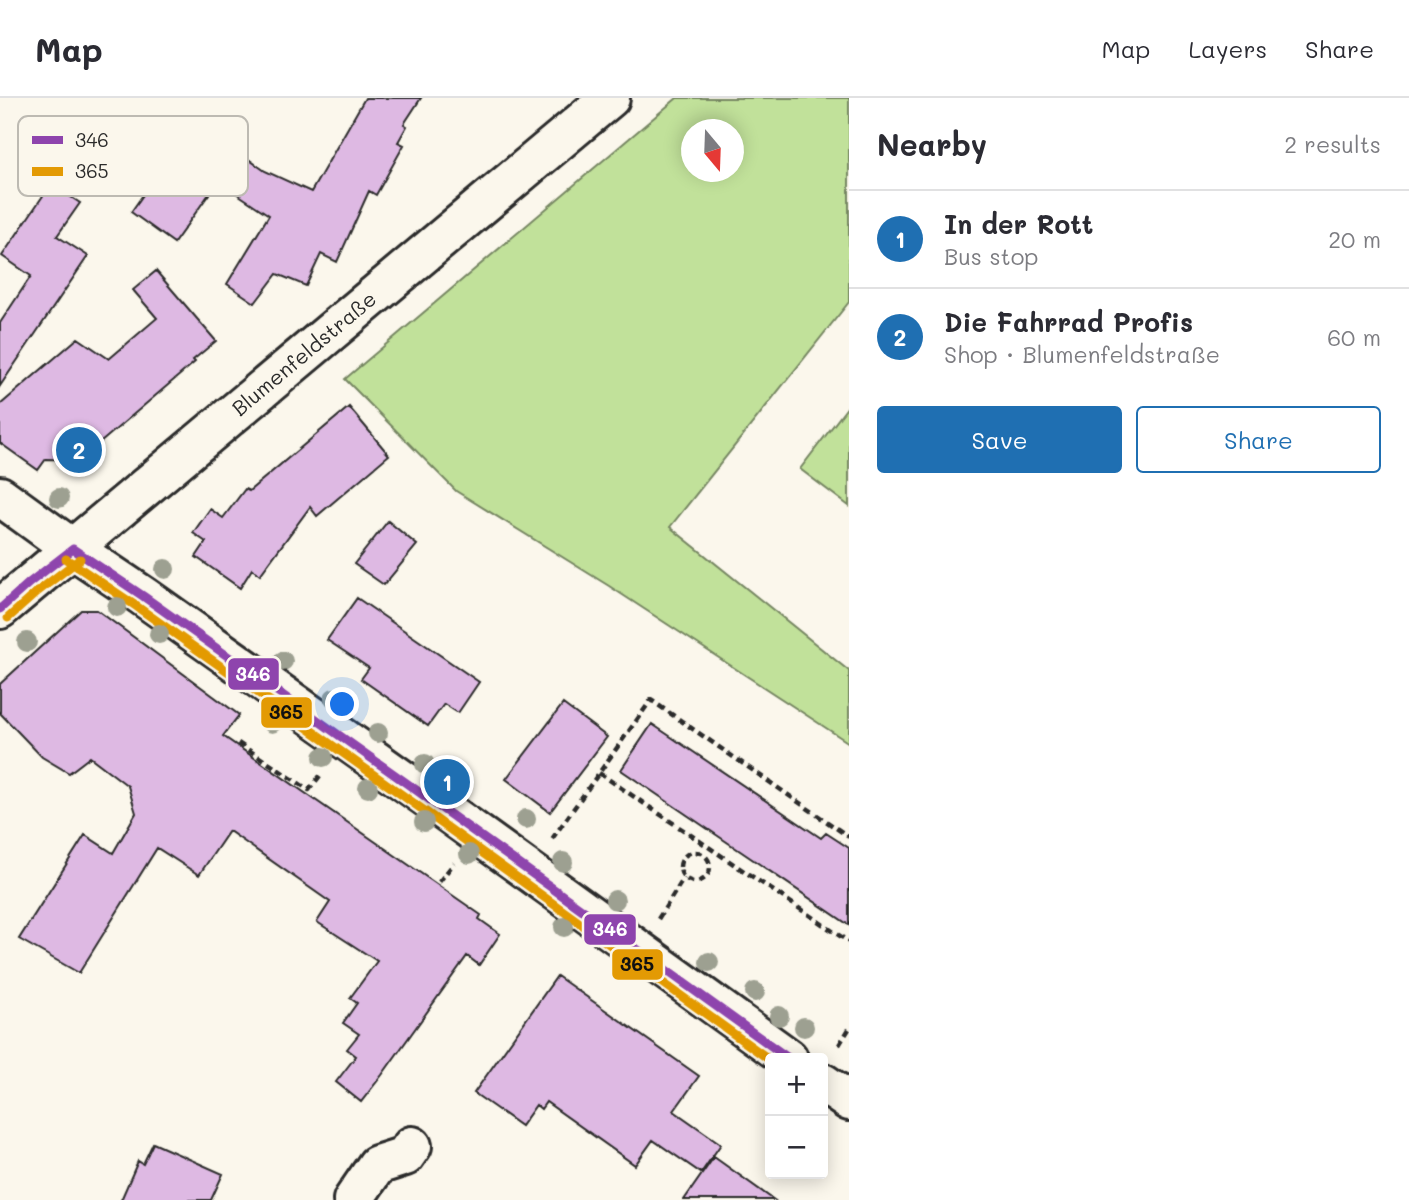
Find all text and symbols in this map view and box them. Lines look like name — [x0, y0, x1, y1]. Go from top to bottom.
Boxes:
text: Map — [35, 27, 103, 70]
text: Map — [1102, 33, 1150, 64]
text: Layers — [1188, 33, 1267, 64]
text: Share — [1305, 33, 1374, 64]
legend — [18, 116, 248, 196]
north arrow — [681, 119, 744, 182]
text: Nearby — [877, 124, 987, 164]
text: 346 — [75, 127, 109, 152]
text: 2 results — [1284, 129, 1381, 159]
text: 365 — [75, 158, 109, 183]
text: In der Rott — [944, 207, 1093, 241]
text: 1 — [895, 224, 905, 254]
text: 20 m — [1328, 224, 1381, 254]
text: Bus stop — [944, 241, 1039, 271]
street label: Blumenfeldstraße — [226, 285, 381, 421]
text: Die Fahrrad Profis — [944, 305, 1193, 339]
text: 2 — [894, 322, 906, 352]
text: 60 m — [1327, 322, 1381, 352]
text: Shop · Blumenfeldstraße — [944, 339, 1220, 369]
button: Save — [877, 406, 1122, 473]
button: Share — [1136, 406, 1381, 473]
pin: 2 — [56, 424, 102, 476]
line badge: 346 — [227, 657, 280, 691]
text: 346 — [236, 661, 270, 686]
your location — [325, 687, 359, 721]
line badge: 365 — [260, 696, 313, 729]
text: 365 — [269, 699, 303, 724]
pin: 1 — [424, 756, 470, 808]
line badge: 346 — [583, 913, 637, 946]
text: 346 — [593, 916, 627, 941]
line badge: 365 — [611, 948, 664, 981]
text: 365 — [620, 951, 654, 976]
map controls — [765, 1053, 828, 1179]
button: + — [765, 1053, 828, 1116]
button: − — [765, 1116, 828, 1179]

